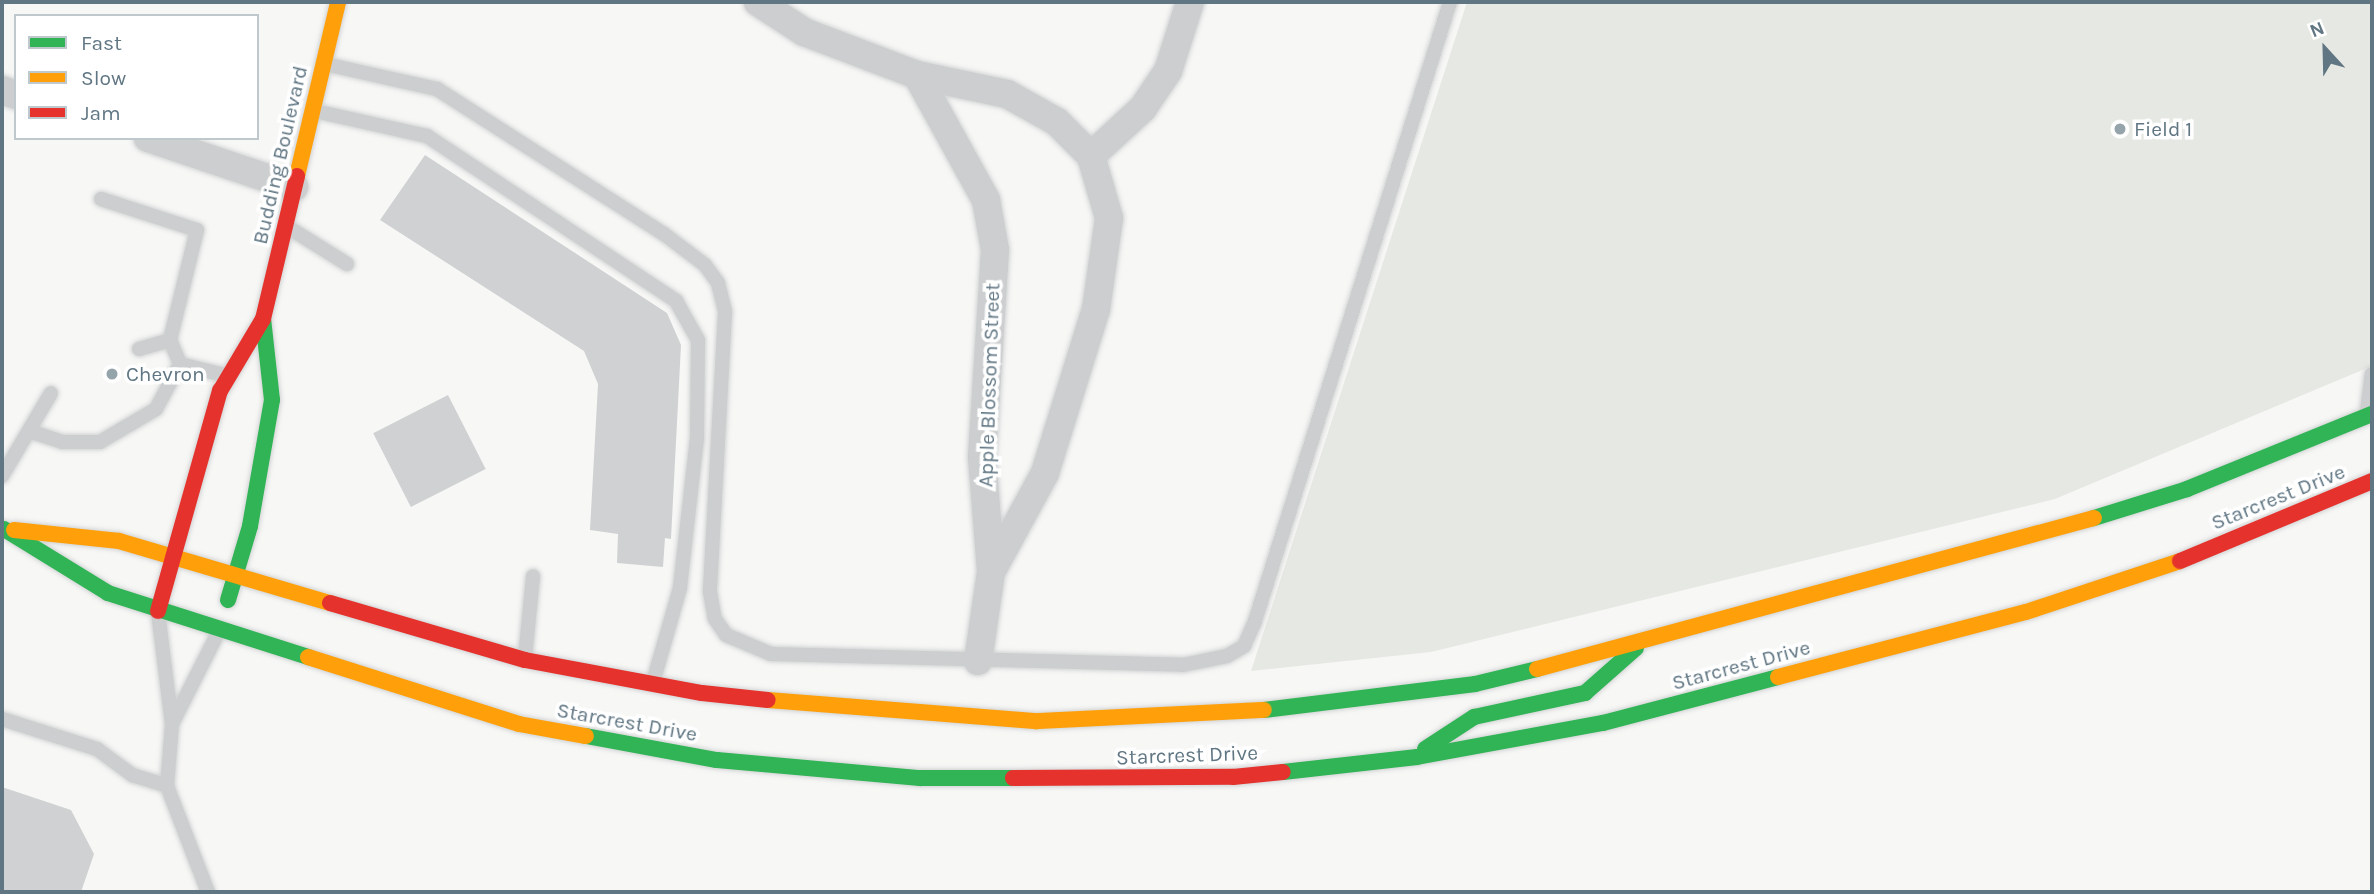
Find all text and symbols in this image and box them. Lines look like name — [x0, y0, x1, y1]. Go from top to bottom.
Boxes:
legend — [14, 14, 259, 140]
north arrow — [2290, 14, 2360, 84]
text: N — [2307, 17, 2328, 42]
text: Fast — [81, 31, 122, 55]
street label: Budding Boulevard — [247, 63, 313, 247]
text: Slow — [81, 66, 126, 90]
text: Jam — [81, 101, 121, 125]
place label: Field 1 — [2134, 116, 2192, 142]
marker: Field 1 — [2112, 121, 2128, 137]
street label: Apple Blossom Street — [973, 282, 1005, 488]
place label: Chevron — [126, 361, 205, 387]
marker: Chevron — [104, 366, 120, 382]
street label: Starcrest Drive — [2207, 459, 2349, 535]
street label: Starcrest Drive — [1669, 634, 1813, 696]
street label: Starcrest Drive — [555, 697, 699, 747]
street label: Starcrest Drive — [1116, 740, 1258, 770]

